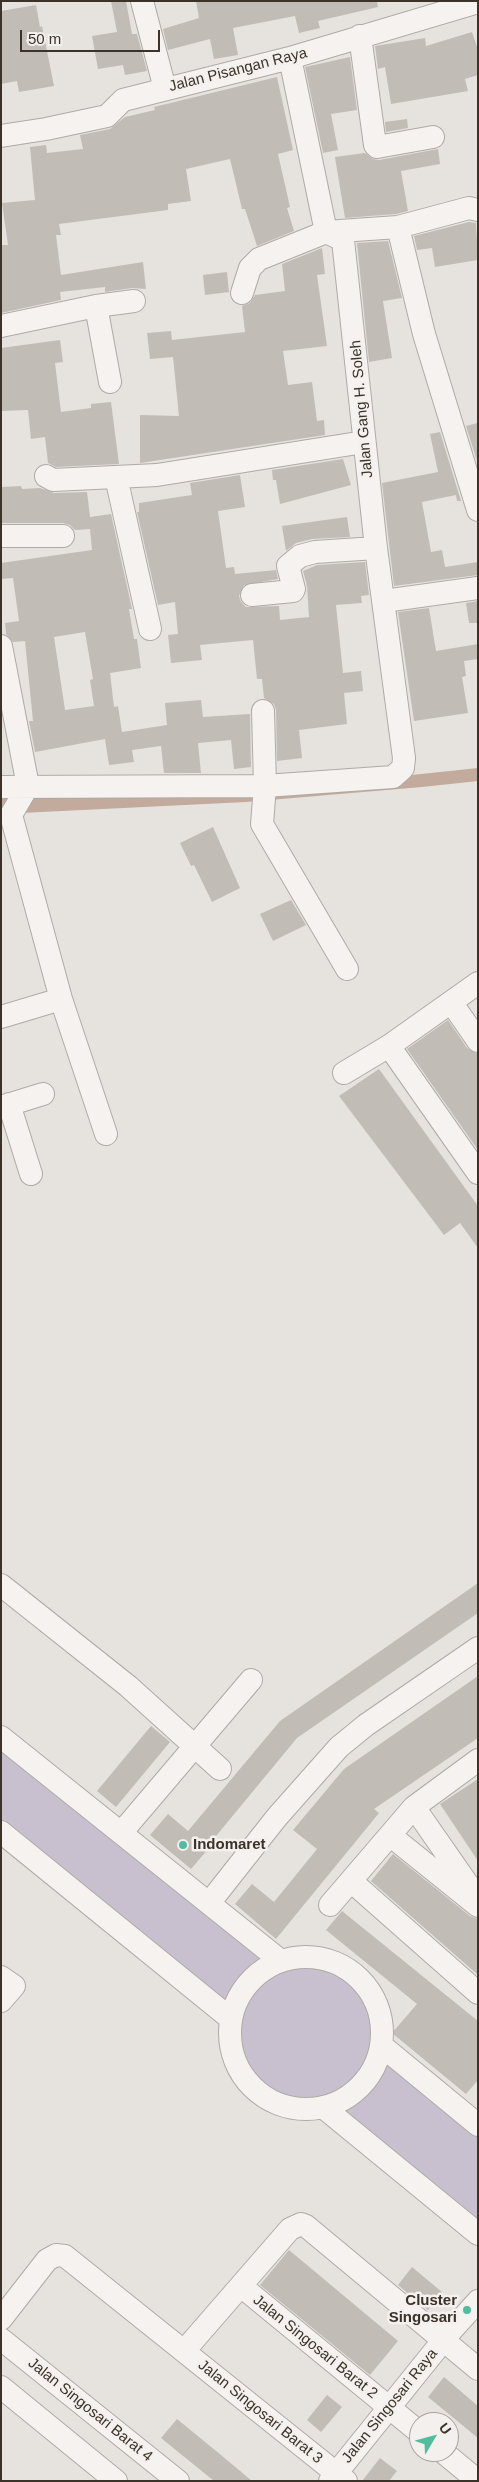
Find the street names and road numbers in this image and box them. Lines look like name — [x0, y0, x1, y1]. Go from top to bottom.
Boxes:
street label: Jalan Pisangan Raya — [167, 44, 309, 96]
street label: Jalan Gang H. Soleh — [347, 339, 377, 479]
street label: Jalan Singosari Barat 2 — [249, 2291, 381, 2403]
street label: Jalan Singosari Raya — [338, 2345, 442, 2467]
street label: Jalan Singosari Barat 4 — [24, 2354, 156, 2466]
street label: Jalan Singosari Barat 3 — [194, 2356, 326, 2468]

